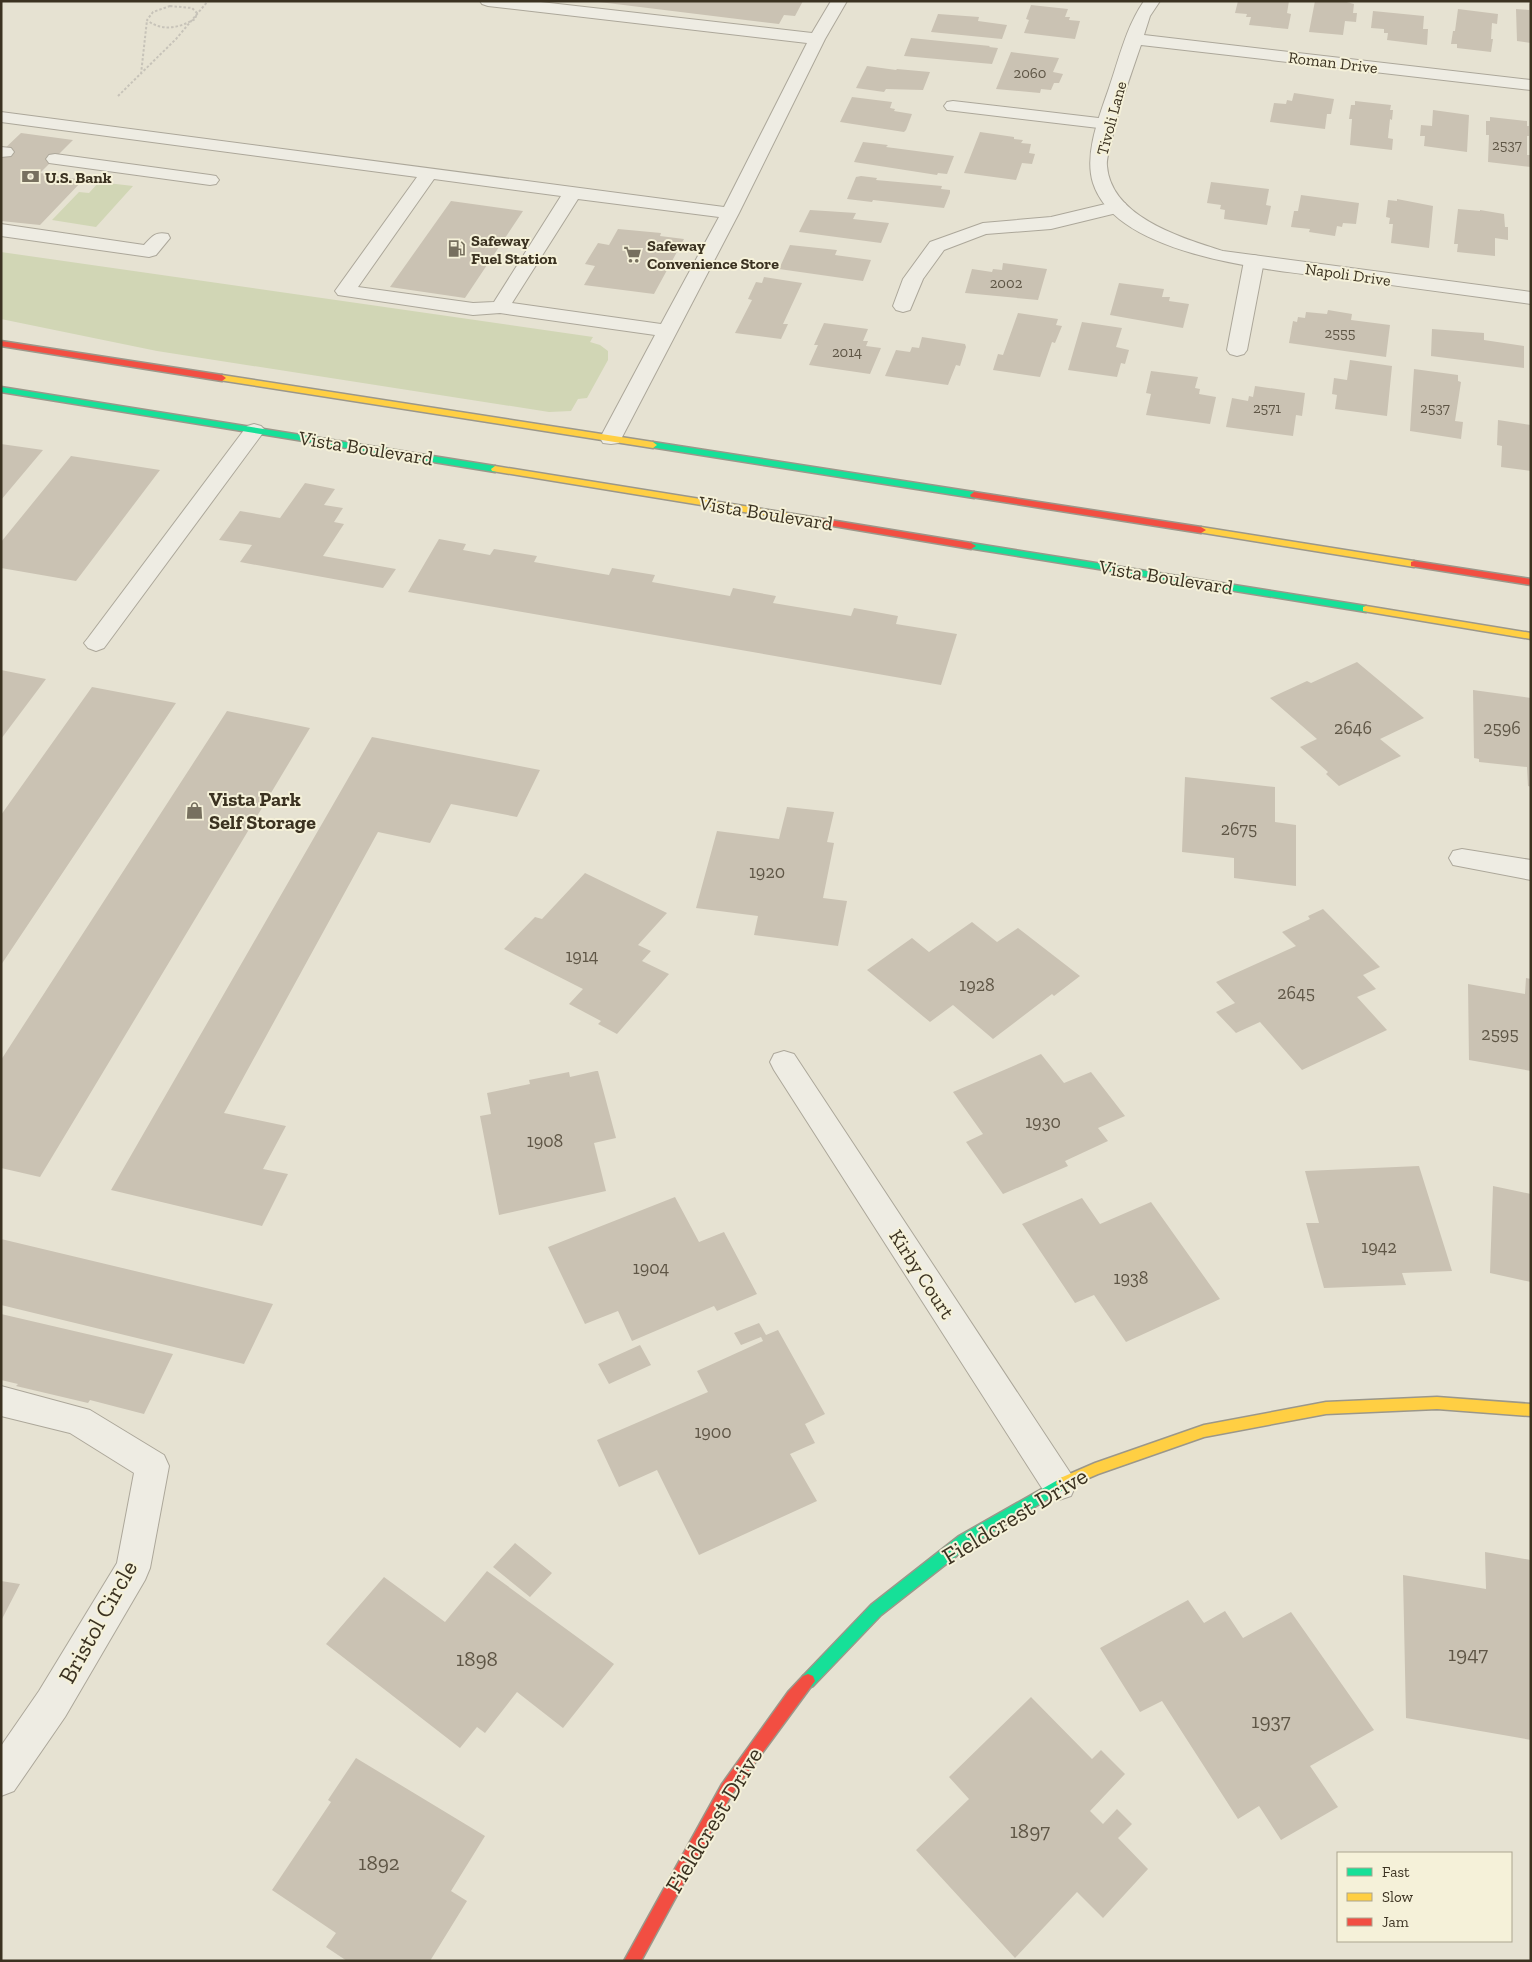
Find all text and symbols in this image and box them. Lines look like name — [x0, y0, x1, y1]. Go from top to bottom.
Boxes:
street label: Roman Drive — [1287, 48, 1379, 77]
house number: 2060 — [1014, 64, 1046, 82]
street label: Tivoli Lane — [1092, 79, 1130, 157]
house number: 2537 — [1492, 136, 1522, 154]
bank icon: U.S. Bank — [21, 167, 41, 187]
place label: U.S. Bank — [45, 168, 112, 187]
place label: Safeway Fuel Station — [471, 231, 558, 268]
place label: Safeway Convenience Store — [647, 236, 779, 273]
fuel station icon: Safeway Fuel Station — [447, 239, 467, 259]
supermarket icon: Safeway Convenience Store — [623, 244, 643, 264]
street label: Napoli Drive — [1304, 259, 1392, 290]
house number: 2002 — [990, 274, 1023, 292]
house number: 2555 — [1325, 324, 1356, 342]
house number: 2014 — [832, 343, 862, 361]
house number: 2571 — [1253, 399, 1281, 417]
house number: 2537 — [1420, 399, 1450, 417]
street label: Vista Boulevard — [296, 425, 435, 470]
street label: Vista Boulevard — [696, 490, 835, 535]
street label: Vista Boulevard — [1096, 554, 1235, 599]
house number: 2646 — [1334, 717, 1372, 739]
house number: 2596 — [1483, 717, 1521, 739]
place label: Vista Park Self Storage — [209, 787, 316, 834]
shop icon: Vista Park Self Storage — [185, 801, 205, 821]
house number: 2675 — [1221, 818, 1257, 840]
house number: 1920 — [749, 861, 785, 883]
house number: 1914 — [565, 945, 599, 967]
house number: 1928 — [959, 974, 995, 996]
house number: 2645 — [1277, 982, 1315, 1004]
house number: 2595 — [1481, 1023, 1519, 1045]
house number: 1930 — [1025, 1111, 1061, 1133]
house number: 1908 — [527, 1130, 563, 1152]
street label: Kirby Court — [884, 1225, 960, 1324]
house number: 1942 — [1361, 1236, 1397, 1258]
house number: 1904 — [633, 1257, 670, 1279]
house number: 1938 — [1114, 1267, 1148, 1289]
house number: 1900 — [694, 1421, 732, 1443]
street label: Fieldcrest Drive — [937, 1461, 1093, 1570]
street label: Bristol Circle — [52, 1555, 143, 1688]
house number: 1947 — [1448, 1641, 1488, 1666]
house number: 1898 — [456, 1646, 498, 1671]
house number: 1937 — [1251, 1708, 1291, 1733]
street label: Fieldcrest Drive — [659, 1742, 768, 1898]
house number: 1897 — [1010, 1818, 1050, 1843]
house number: 1892 — [358, 1850, 400, 1875]
legend — [1337, 1852, 1512, 1942]
text: Fast — [1382, 1863, 1410, 1881]
text: Slow — [1382, 1888, 1414, 1906]
text: Jam — [1382, 1913, 1409, 1931]

